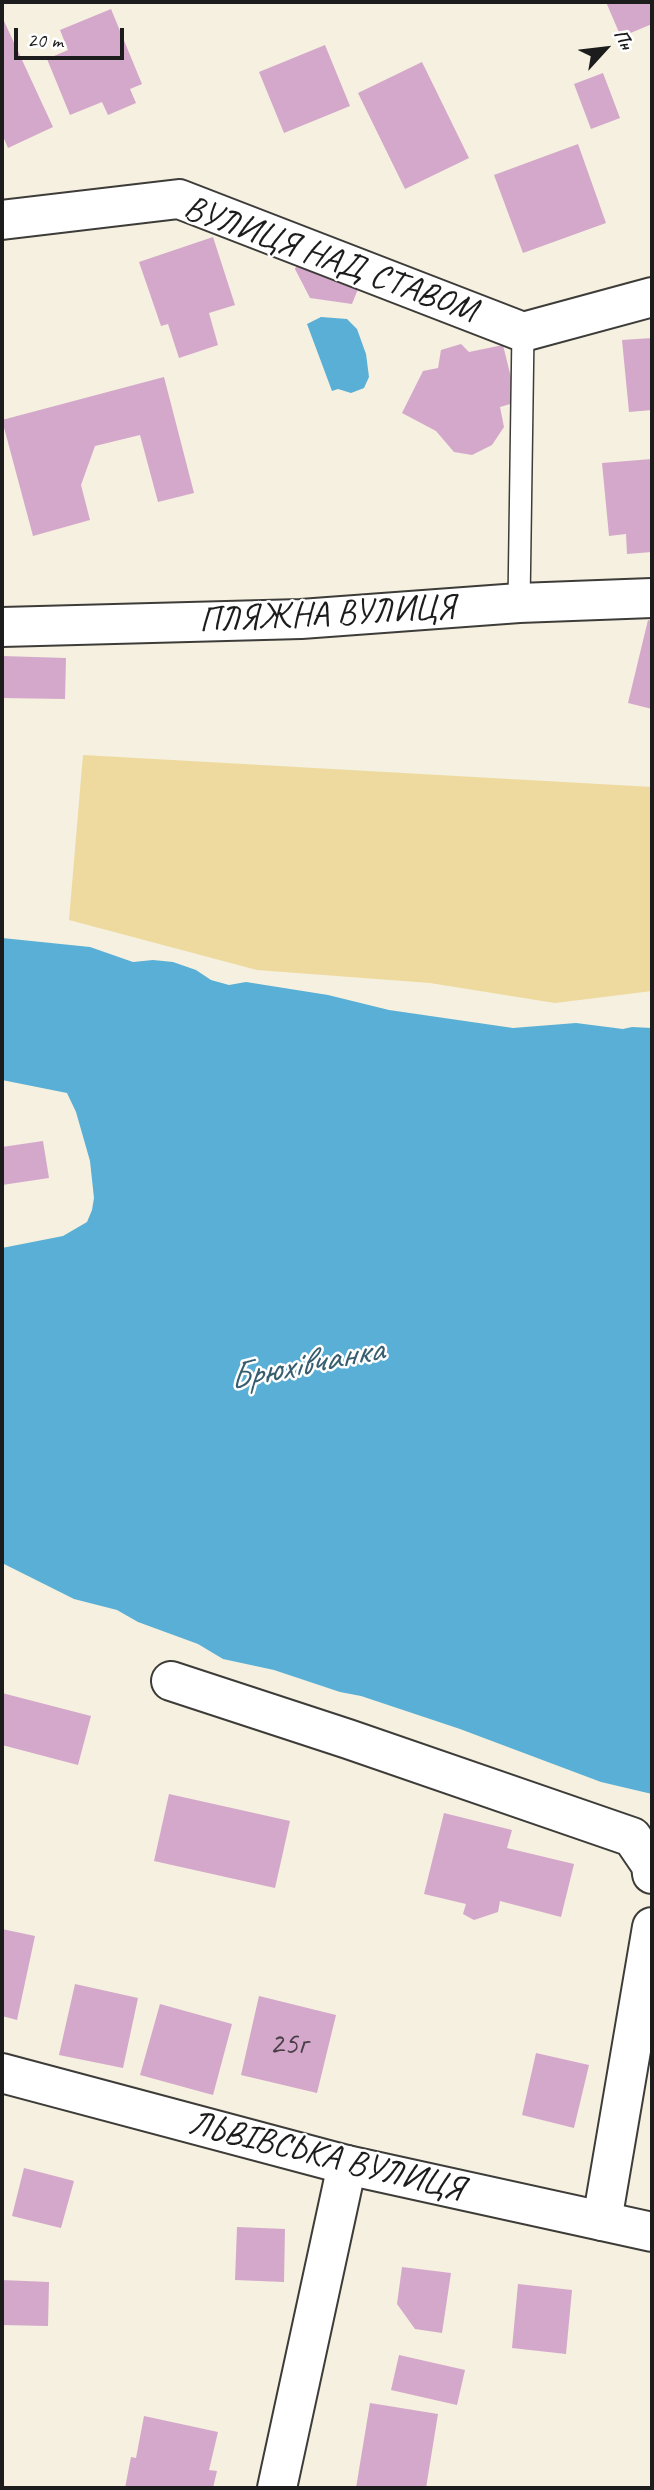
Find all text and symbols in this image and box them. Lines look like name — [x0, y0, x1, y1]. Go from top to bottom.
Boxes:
scale bar — [18, 14, 128, 58]
north arrow — [570, 14, 640, 84]
text: Пн — [609, 25, 639, 54]
text: 20 m — [27, 27, 63, 53]
street label: ВУЛИЦЯ НАД СТАВОМ — [178, 188, 482, 332]
street label: ПЛЯЖНА ВУЛИЦЯ — [198, 587, 456, 643]
water label: Брюхівчанка — [225, 1328, 387, 1402]
house number: 25г — [269, 2026, 307, 2064]
street label: ЛЬВІВСЬКА ВУЛИЦЯ — [184, 2103, 468, 2211]

